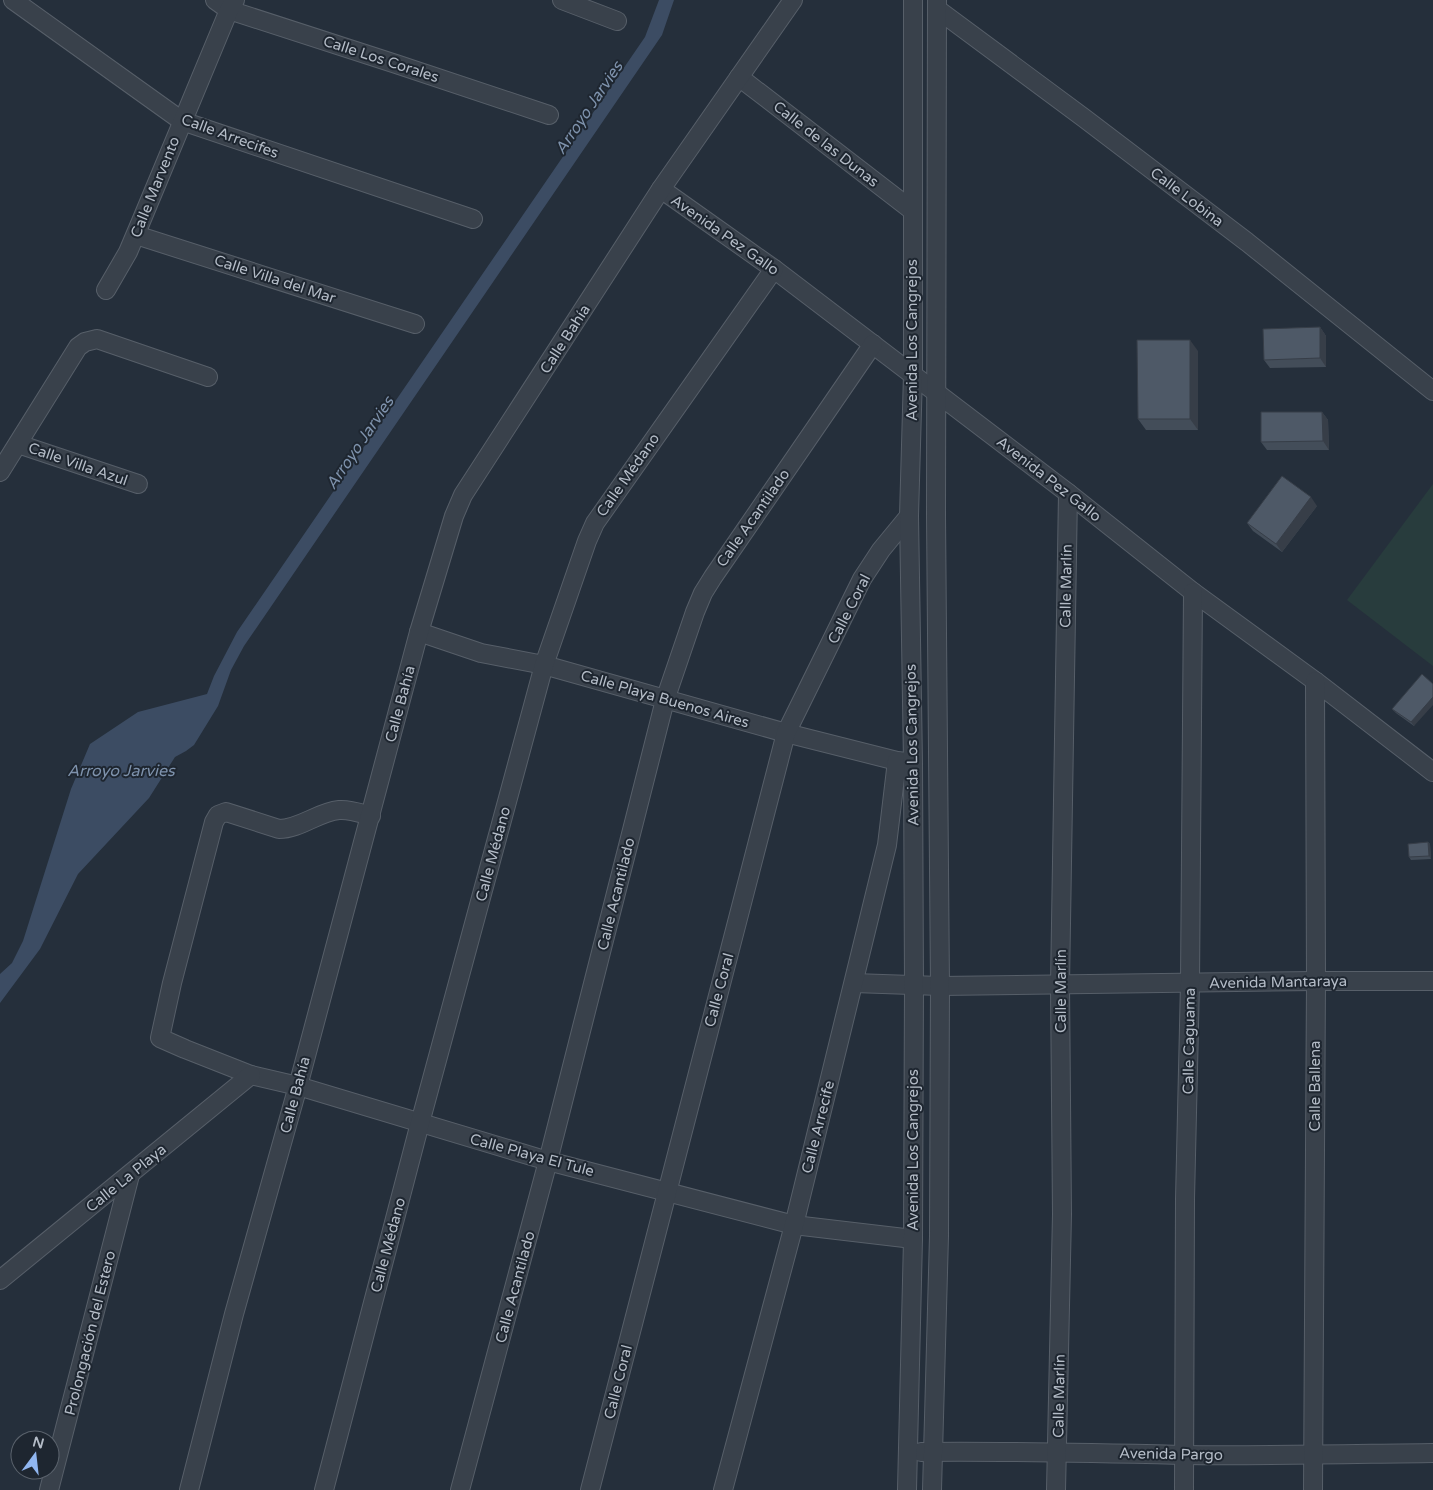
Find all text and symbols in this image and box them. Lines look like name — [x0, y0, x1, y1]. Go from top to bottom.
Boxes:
street label: Calle Los Corales — [321, 32, 441, 86]
water label: Arroyo Jarvies — [551, 57, 628, 158]
street label: Calle de las Dunas — [770, 97, 882, 191]
street label: Calle Arrecifes — [179, 110, 281, 162]
street label: Calle Marvento — [127, 134, 183, 240]
street label: Calle Lobina — [1147, 164, 1227, 230]
street label: Avenida Pez Gallo — [668, 191, 782, 279]
street label: Calle Villa del Mar — [212, 251, 338, 307]
street label: Avenida Los Cangrejos — [903, 259, 921, 421]
street label: Calle Bahía — [536, 301, 594, 377]
water label: Arroyo Jarvies — [322, 392, 399, 493]
street label: Calle Médano — [593, 430, 663, 520]
street label: Avenida Pez Gallo — [993, 433, 1105, 525]
street label: Calle Villa Azul — [26, 439, 130, 489]
street label: Calle Acantilado — [713, 466, 793, 570]
street label: Calle Marlín — [1056, 544, 1076, 628]
street label: Calle Coral — [824, 571, 874, 647]
street label: Calle Bahía — [381, 664, 419, 744]
street label: Avenida Los Cangrejos — [902, 664, 922, 826]
street label: Calle Playa Buenos Aires — [579, 666, 751, 732]
water label: Arroyo Jarvies — [67, 761, 176, 781]
street label: Calle Médano — [472, 805, 514, 903]
street label: Calle Acantilado — [593, 836, 639, 952]
street label: Calle Marlín — [1052, 949, 1070, 1033]
street label: Calle Coral — [700, 951, 738, 1029]
street label: Avenida Mantaraya — [1209, 972, 1347, 992]
street label: Calle Caguama — [1179, 987, 1199, 1095]
street label: Calle Ballena — [1306, 1040, 1324, 1132]
street label: Calle Bahía — [276, 1055, 314, 1135]
street label: Avenida Los Cangrejos — [904, 1069, 922, 1231]
street label: Calle Arrecife — [798, 1079, 838, 1175]
street label: Calle Playa El Tule — [468, 1130, 596, 1180]
street label: Calle La Playa — [82, 1140, 170, 1216]
street label: Calle Médano — [367, 1196, 409, 1294]
street label: Calle Acantilado — [491, 1229, 539, 1345]
street label: Prolongación del Estero — [61, 1249, 119, 1417]
street label: Calle Coral — [600, 1343, 636, 1421]
street label: Calle Marlín — [1049, 1354, 1069, 1438]
north arrow — [10, 1430, 60, 1480]
text: N — [31, 1433, 46, 1453]
street label: Avenida Pargo — [1119, 1444, 1223, 1464]

